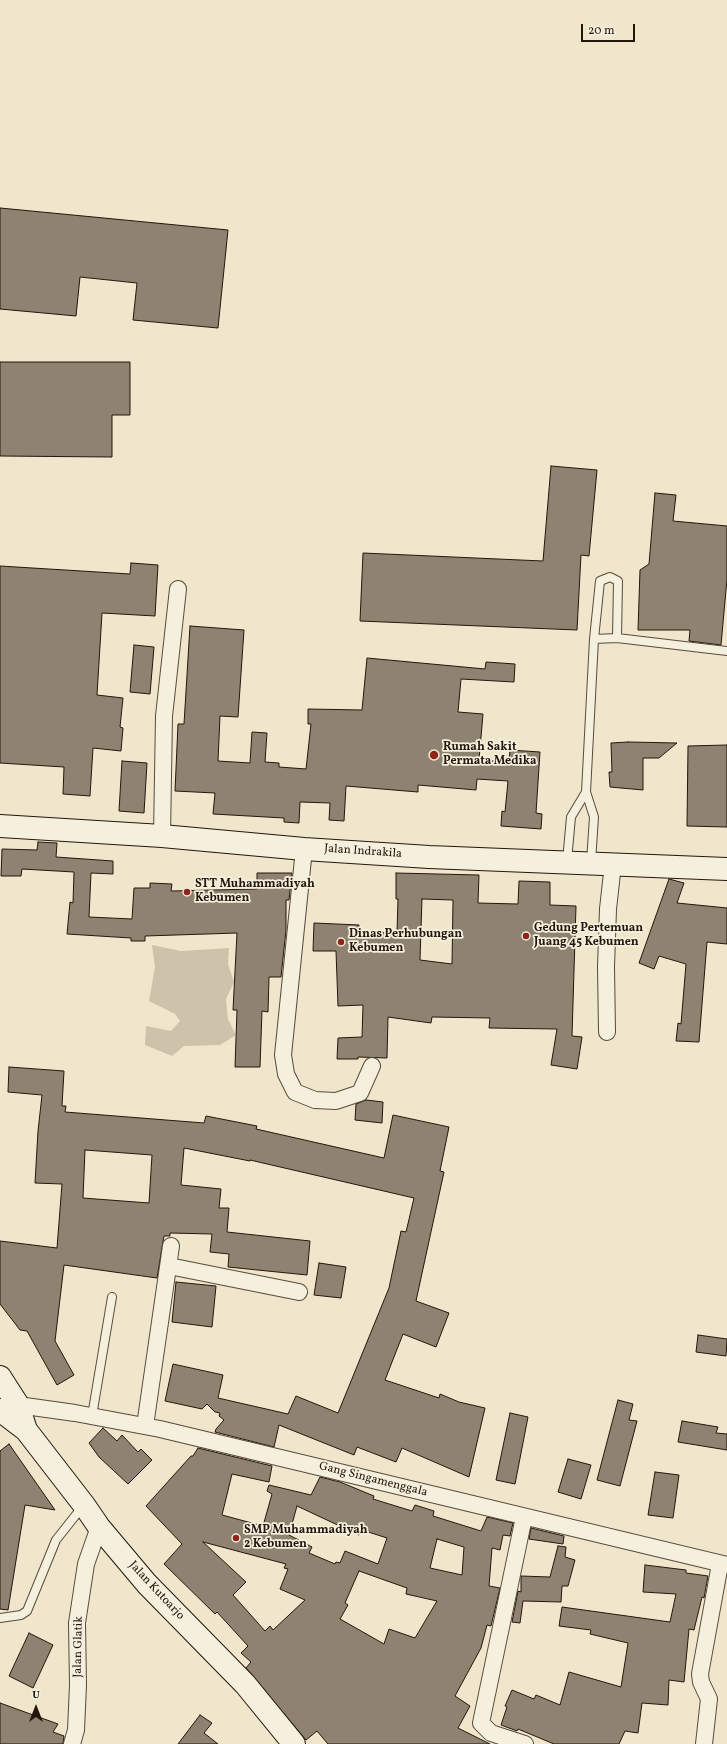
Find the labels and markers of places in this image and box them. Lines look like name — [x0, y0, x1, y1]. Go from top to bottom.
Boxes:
place label: Rumah Sakit Permata Medika — [443, 741, 537, 769]
marker: Rumah Sakit Permata Medika — [428, 749, 440, 761]
place label: STT Muhammadiyah Kebumen — [195, 878, 315, 906]
marker: STT Muhammadiyah Kebumen — [182, 887, 192, 897]
place label: Gedung Pertemuan Juang 45 Kebumen — [534, 922, 643, 950]
place label: Dinas Perhubungan Kebumen — [349, 928, 462, 956]
marker: Gedung Pertemuan Juang 45 Kebumen — [521, 931, 531, 941]
marker: Dinas Perhubungan Kebumen — [336, 937, 346, 947]
place label: SMP Muhammadiyah 2 Kebumen — [244, 1524, 368, 1552]
marker: SMP Muhammadiyah 2 Kebumen — [231, 1533, 241, 1543]

